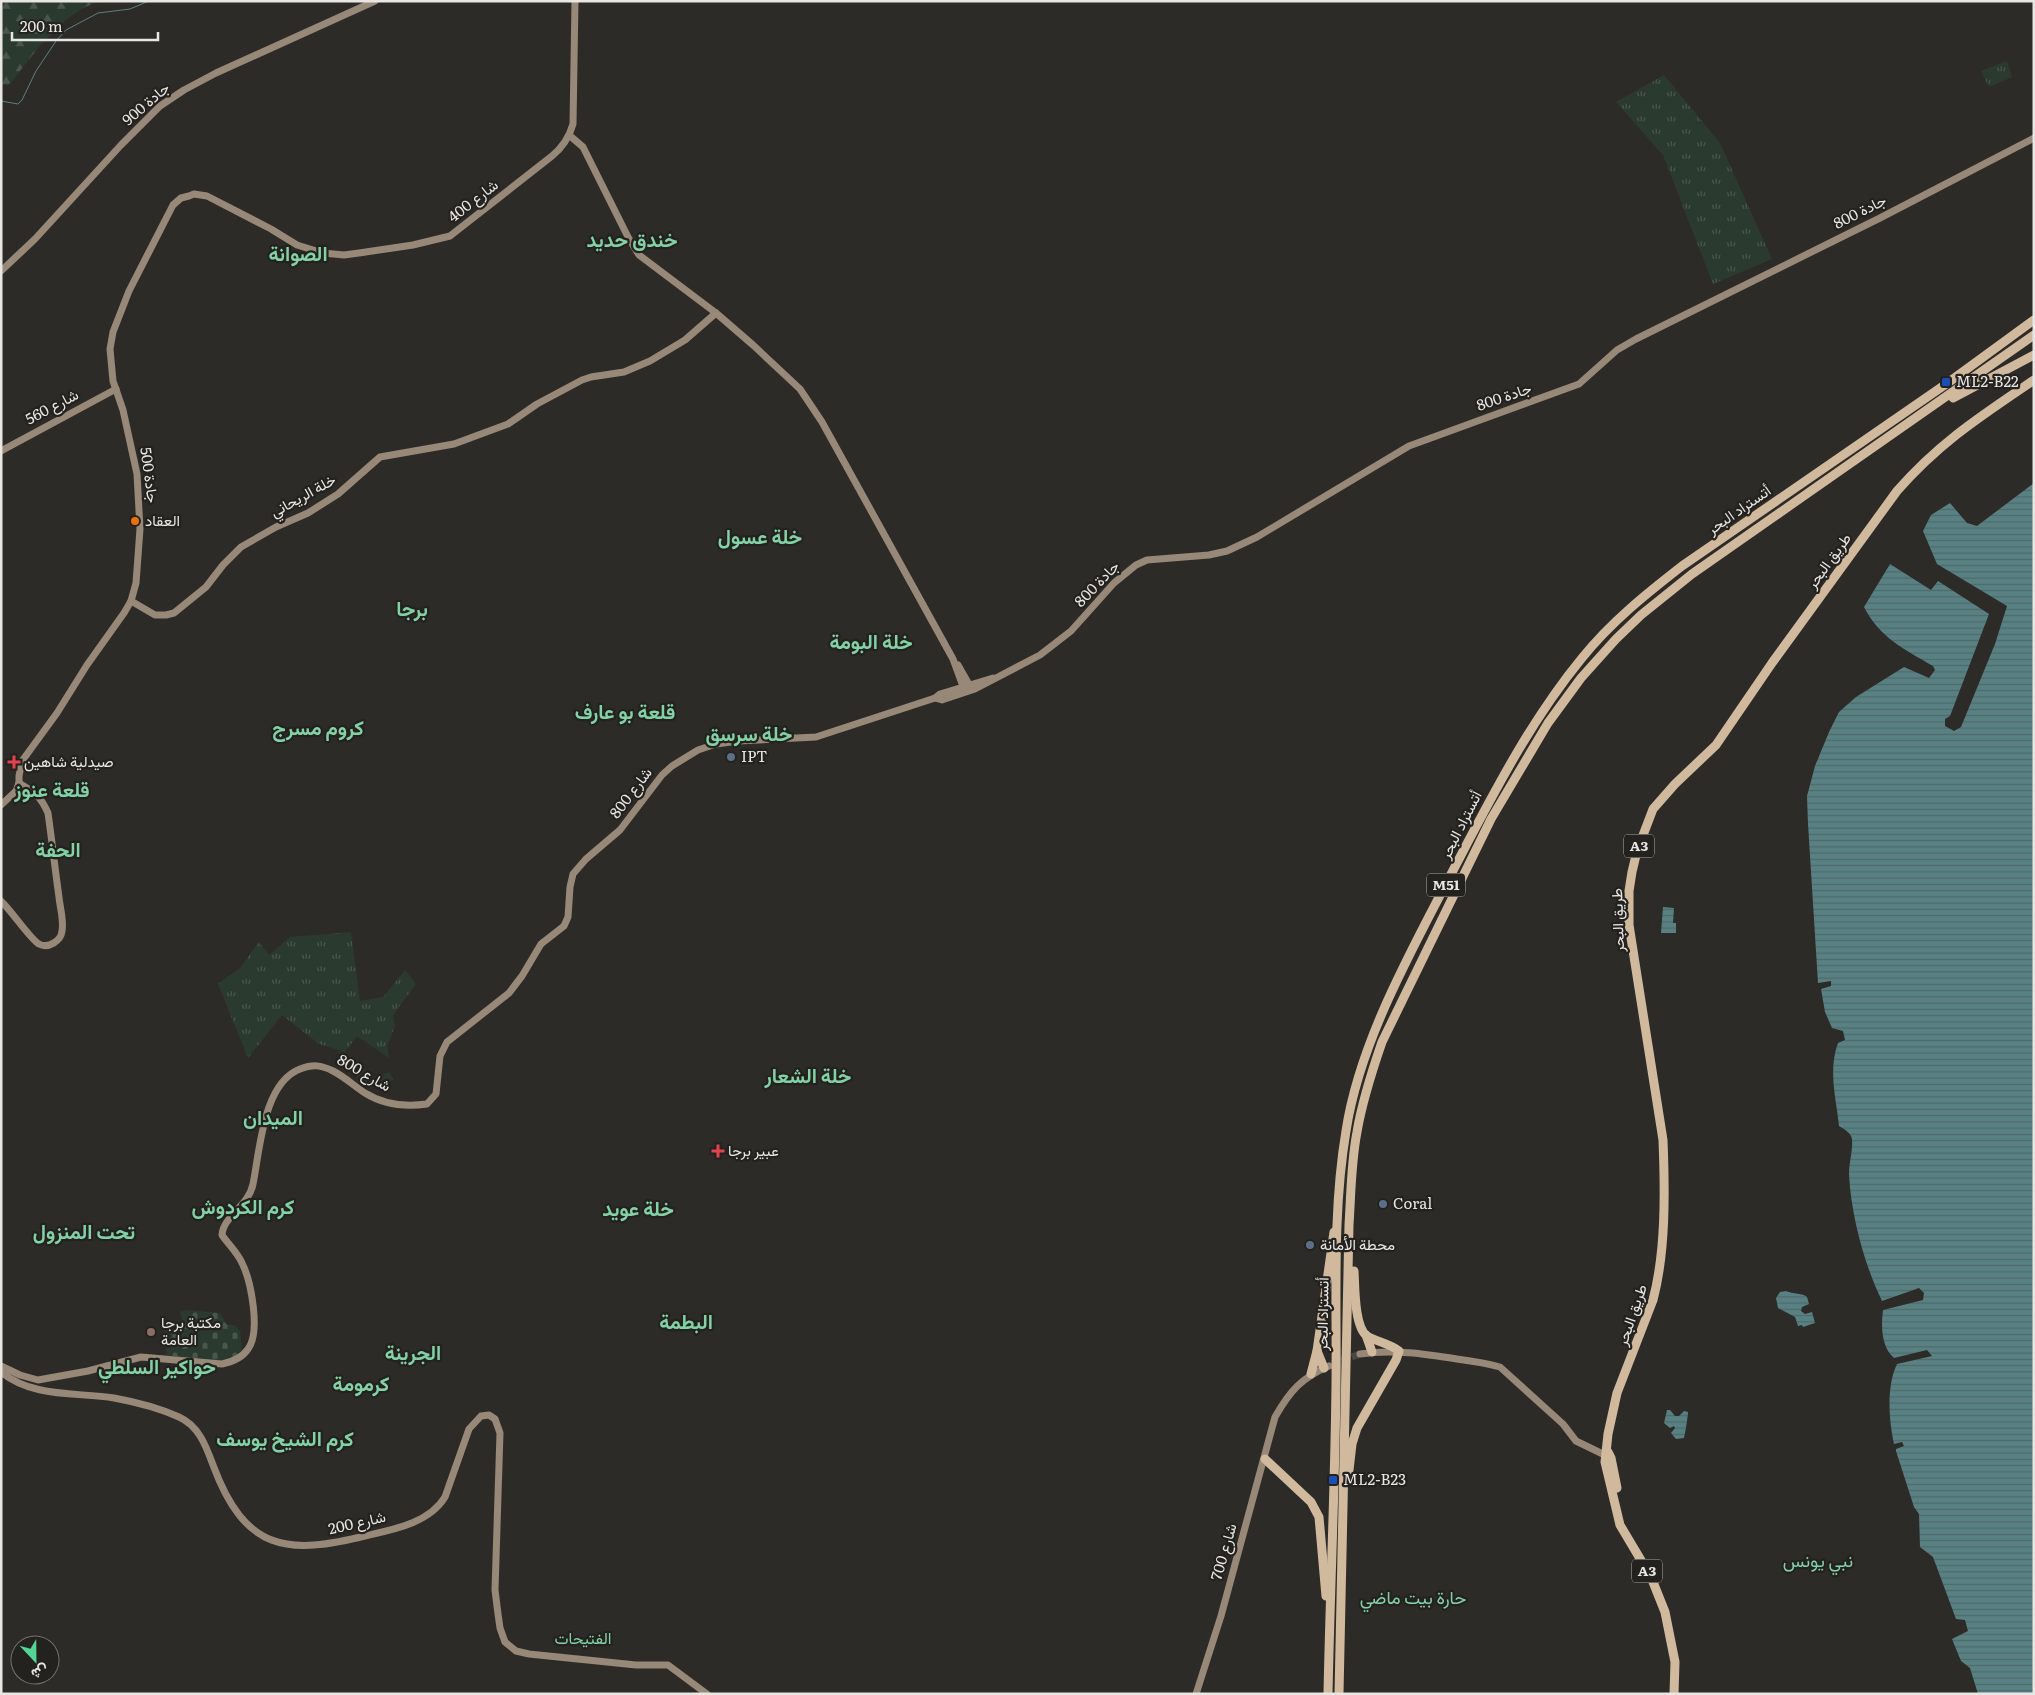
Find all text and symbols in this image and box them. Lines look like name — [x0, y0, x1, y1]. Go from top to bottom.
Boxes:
scale bar — [12, 10, 159, 42]
text: 200 m — [20, 14, 63, 37]
street label: جادة 900 — [116, 76, 174, 130]
street label: شارع 400 — [442, 173, 503, 228]
street label: جادة 800 — [1829, 188, 1890, 234]
district label: خندق حديد — [586, 223, 678, 253]
district label: الصوانة — [268, 237, 328, 267]
place label: ML2-B22 — [1956, 369, 2019, 392]
street label: جادة 800 — [1473, 375, 1534, 416]
marker: ML2-B22 — [1940, 376, 1952, 388]
street label: شارع 560 — [20, 382, 83, 430]
street label: جادة 500 — [135, 445, 166, 504]
street label: خلة الريحاني — [265, 467, 341, 525]
street label: أتستراد البحر — [1701, 478, 1775, 540]
place label: العقاد — [145, 508, 180, 531]
marker: العقاد — [129, 515, 141, 527]
district label: خلة عسول — [718, 520, 802, 550]
street label: طريق البحر — [1799, 527, 1856, 594]
street label: جادة 800 — [1068, 555, 1124, 611]
district label: برجا — [396, 592, 428, 622]
district label: خلة البومة — [829, 625, 913, 655]
district label: قلعة بو عارف — [575, 695, 675, 725]
district label: كروم مسرج — [272, 711, 364, 742]
district label: خلة سرسق — [706, 717, 792, 747]
place label: IPT — [741, 744, 767, 767]
place label: صيدلية شاهين — [24, 749, 113, 772]
marker: IPT — [725, 751, 737, 763]
marker: صيدلية شاهين — [8, 756, 20, 768]
street label: شارع 800 — [603, 762, 658, 823]
district label: قلعة عنوز — [13, 773, 90, 803]
street label: أتستراد البحر — [1432, 786, 1487, 863]
district label: الحفة — [35, 833, 81, 863]
road number: A3 — [1624, 834, 1654, 858]
road number: M51 — [1427, 874, 1465, 896]
street label: طريق البحر — [1604, 888, 1629, 953]
street label: شارع 800 — [333, 1047, 396, 1097]
district label: خلة الشعار — [764, 1059, 851, 1089]
district label: الميدان — [243, 1101, 303, 1131]
place label: عبير برجا — [728, 1138, 779, 1161]
marker: عبير برجا — [712, 1145, 724, 1157]
district label: كرم الكردوش — [192, 1190, 294, 1220]
place label: Coral — [1393, 1191, 1432, 1214]
district label: خلة عويد — [602, 1192, 674, 1222]
marker: Coral — [1377, 1198, 1389, 1210]
district label: تحت المنزول — [33, 1215, 135, 1245]
place label: محطة الأمانة — [1320, 1232, 1395, 1255]
marker: محطة الأمانة — [1304, 1239, 1316, 1251]
street label: أتستراد البحر — [1309, 1276, 1334, 1352]
street label: طريق البحر — [1609, 1280, 1652, 1349]
district label: البطمة — [659, 1305, 713, 1335]
place label: مكتبة برجا العامة — [161, 1310, 221, 1350]
marker: مكتبة برجا العامة — [145, 1326, 157, 1338]
district label: الجرينة — [385, 1336, 441, 1366]
district label: حواكير السلطي — [98, 1350, 216, 1384]
district label: كرمومة — [333, 1367, 389, 1397]
district label: كرم الشيخ يوسف — [216, 1422, 354, 1453]
place label: ML2-B23 — [1343, 1467, 1406, 1490]
marker: ML2-B23 — [1327, 1474, 1339, 1486]
street label: شارع 200 — [326, 1504, 388, 1540]
street label: شارع 700 — [1203, 1520, 1243, 1583]
district label: نبي يونس — [1783, 1546, 1853, 1576]
road number: A3 — [1632, 1560, 1662, 1582]
district label: حارة بيت ماضي — [1360, 1583, 1466, 1613]
district label: الفتيحات — [555, 1625, 611, 1649]
north arrow — [10, 1635, 60, 1685]
text: ش — [29, 1661, 52, 1685]

